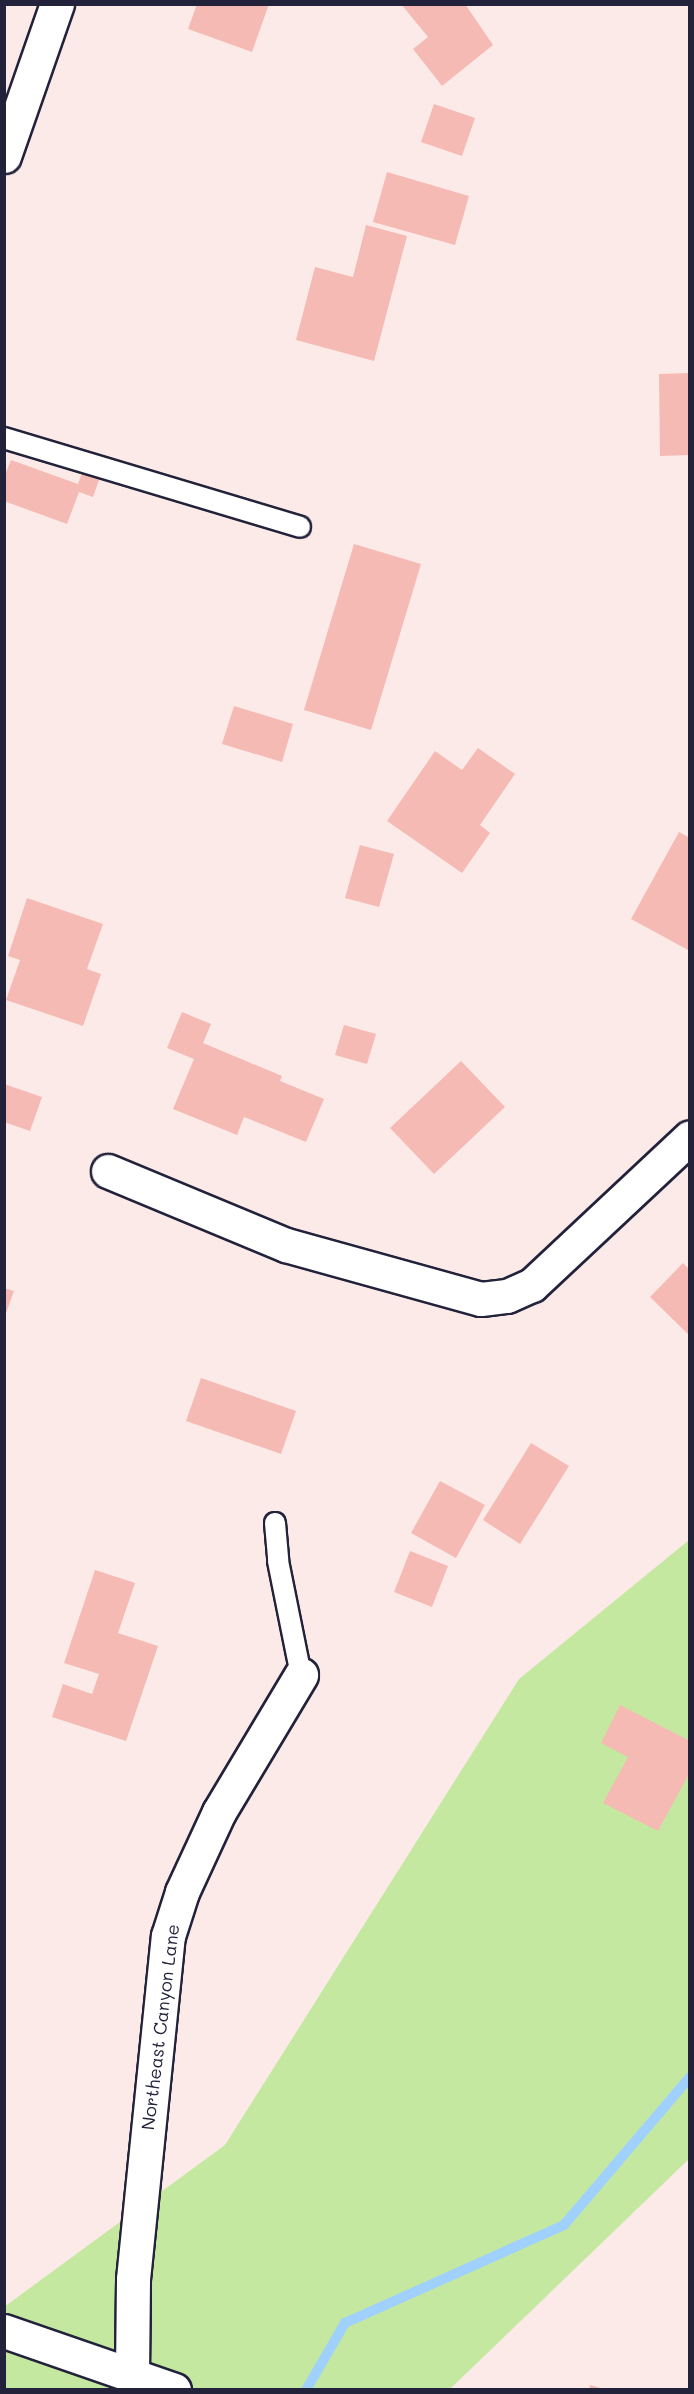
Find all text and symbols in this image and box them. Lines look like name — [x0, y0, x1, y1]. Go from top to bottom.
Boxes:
street label: Northeast Canyon Lane — [137, 1923, 183, 2131]

